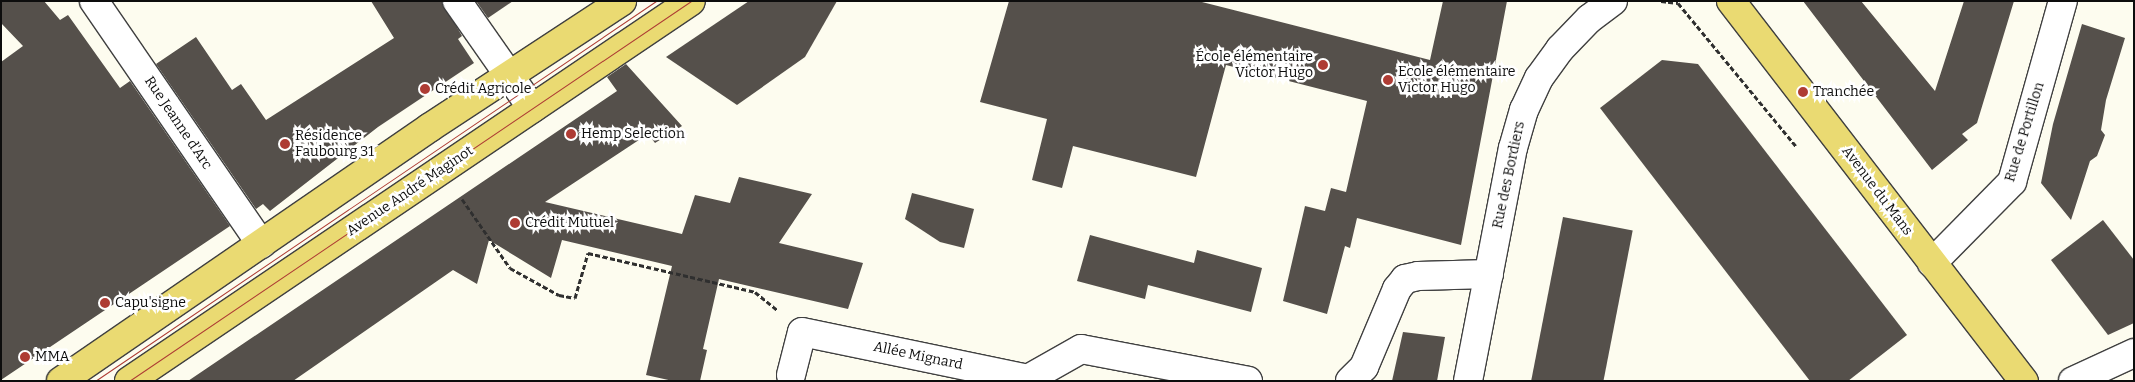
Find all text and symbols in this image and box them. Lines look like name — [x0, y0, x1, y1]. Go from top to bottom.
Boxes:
place label: École élémentaire Victor Hugo — [1196, 49, 1313, 82]
marker: École élémentaire Victor Hugo — [1317, 59, 1329, 71]
place label: Ecole élémentaire Victor Hugo — [1398, 64, 1515, 96]
street label: Rue Jeanne d'Arc — [141, 73, 215, 173]
marker: Ecole élémentaire Victor Hugo — [1382, 74, 1394, 86]
street label: Rue de Portillon — [2002, 80, 2048, 184]
place label: Crédit Agricole — [435, 81, 532, 97]
marker: Crédit Agricole — [419, 83, 431, 95]
place label: Tranchée — [1813, 84, 1874, 100]
marker: Tranchée — [1797, 86, 1809, 98]
street label: Rue des Bordiers — [1489, 120, 1529, 230]
place label: Hemp Selection — [581, 126, 685, 142]
place label: Résidence Faubourg 31 — [295, 128, 374, 160]
marker: Hemp Selection — [565, 128, 577, 140]
marker: Résidence Faubourg 31 — [279, 138, 291, 150]
street label: Avenue André Maginot — [344, 142, 476, 240]
street label: Avenue du Mans — [1838, 143, 1916, 239]
place label: Crédit Mutuel — [525, 215, 614, 231]
marker: Crédit Mutuel — [509, 217, 521, 229]
place label: Capu'signe — [115, 295, 186, 311]
marker: Capu'signe — [99, 297, 111, 309]
street label: Allée Mignard — [872, 338, 964, 374]
place label: MMA — [35, 349, 69, 365]
marker: MMA — [19, 351, 31, 363]

